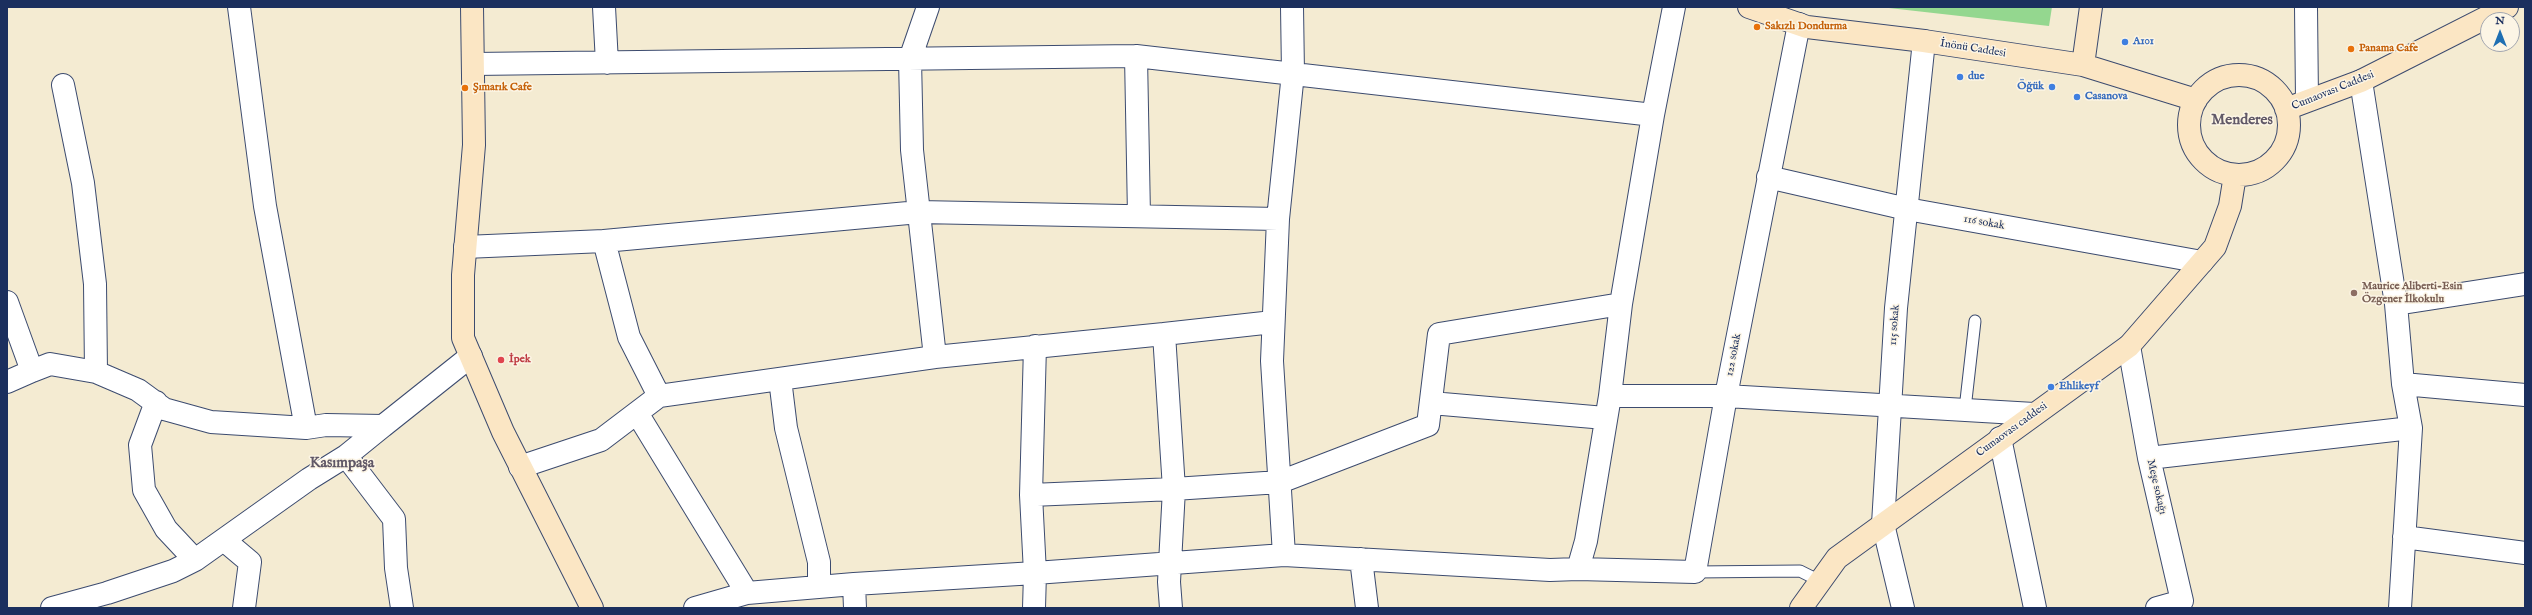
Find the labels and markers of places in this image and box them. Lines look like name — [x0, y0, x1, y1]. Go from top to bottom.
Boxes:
place label: Sakızlı Dondurma — [1765, 20, 1847, 34]
marker: Sakızlı Dondurma — [1752, 22, 1762, 32]
place label: A101 — [2133, 35, 2154, 49]
marker: A101 — [2120, 37, 2130, 47]
place label: Panama Cafe — [2359, 42, 2418, 56]
marker: Panama Cafe — [2346, 44, 2356, 54]
place label: due — [1968, 70, 1985, 84]
marker: due — [1955, 72, 1965, 82]
place label: Öğük — [2017, 80, 2044, 94]
place label: Şımarık Cafe — [473, 81, 532, 95]
marker: Öğük — [2047, 82, 2057, 92]
marker: Şımarık Cafe — [460, 83, 470, 93]
place label: Casanova — [2085, 90, 2128, 104]
marker: Casanova — [2072, 92, 2082, 102]
place label: Maurice Aliberti-Esin Özgener İlkokulu — [2362, 280, 2462, 306]
marker: Maurice Aliberti-Esin Özgener İlkokulu — [2349, 288, 2359, 298]
place label: İpek — [509, 353, 531, 367]
marker: İpek — [496, 355, 506, 365]
place label: Ehlikeyf — [2059, 380, 2099, 394]
marker: Ehlikeyf — [2046, 382, 2056, 392]

